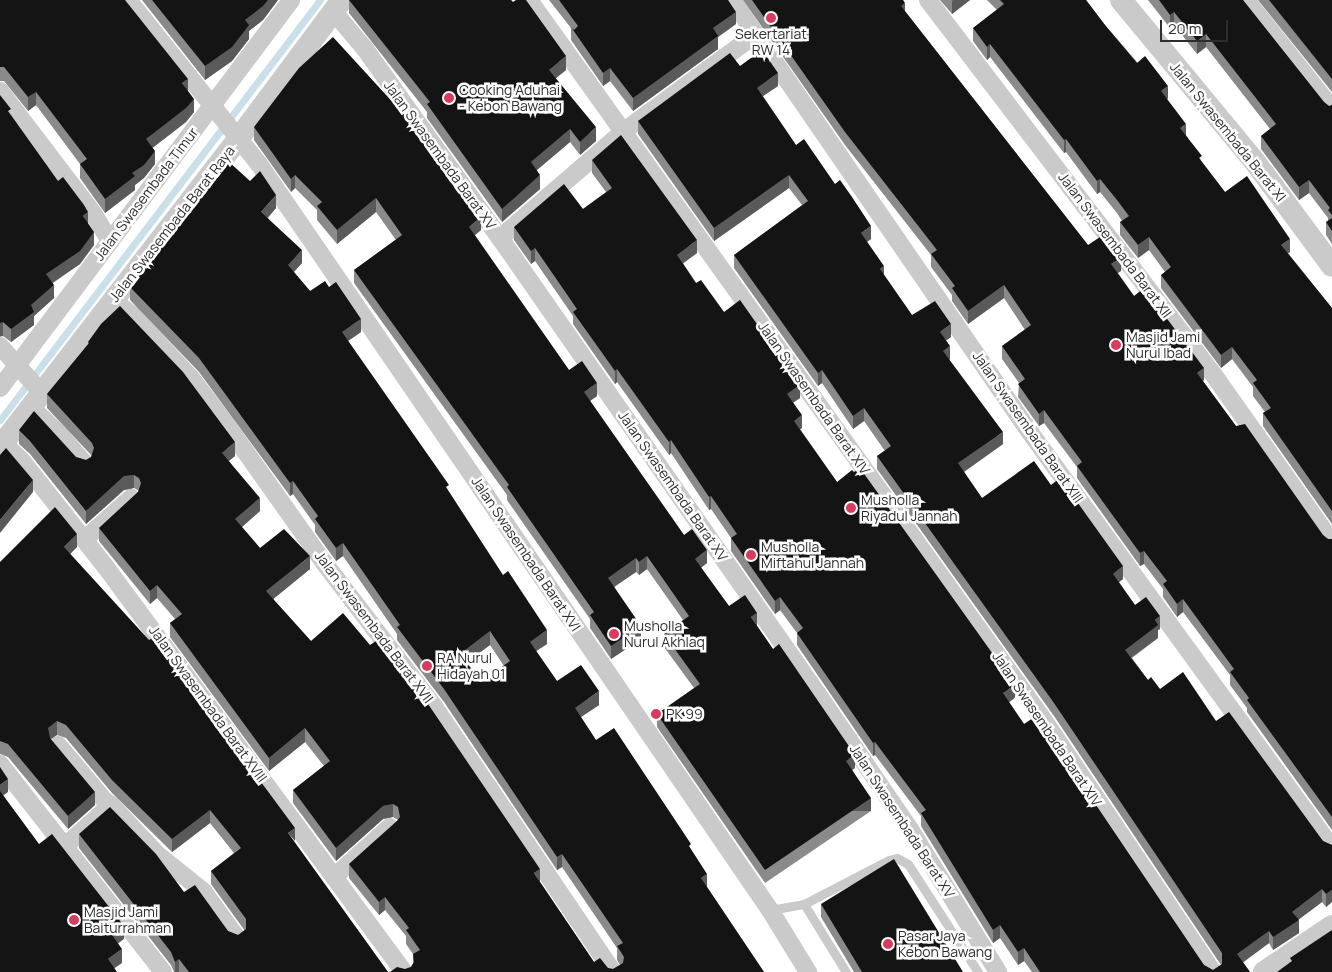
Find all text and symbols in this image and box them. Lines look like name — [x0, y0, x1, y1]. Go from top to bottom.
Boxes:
scale bar — [1162, 10, 1230, 42]
marker: Sekertariat RW 14 — [765, 12, 777, 24]
text: 20 m — [1168, 18, 1201, 39]
place label: Sekertariat RW 14 — [735, 26, 807, 58]
street label: Jalan Swasembada Barat XI — [1167, 59, 1289, 205]
street label: Jalan Swasembada Barat XV — [380, 77, 500, 233]
place label: Cooking Aduhai - Kebon Bawang — [459, 82, 562, 114]
marker: Cooking Aduhai - Kebon Bawang — [443, 92, 455, 104]
street label: Jalan Swasembada Timur — [90, 124, 202, 264]
street label: Jalan Swasembada Barat Raya — [106, 143, 238, 305]
street label: Jalan Swasembada Barat XII — [1055, 169, 1175, 321]
street label: Jalan Swasembada Barat XIV — [755, 318, 873, 478]
place label: Masjid Jami Nurul Ibad — [1126, 329, 1200, 362]
marker: Masjid Jami Nurul Ibad — [1110, 339, 1122, 351]
street label: Jalan Swasembada Barat XIII — [969, 348, 1087, 506]
street label: Jalan Swasembada Barat XV — [615, 408, 731, 564]
street label: Jalan Swasembada Barat XVI — [468, 474, 584, 634]
place label: Musholla Riyadul Jannah — [861, 492, 958, 524]
marker: Musholla Riyadul Jannah — [845, 502, 857, 514]
place label: Musholla Miftahul Jannah — [761, 539, 864, 572]
street label: Jalan Swasembada Barat XVII — [311, 548, 437, 706]
marker: Musholla Miftahul Jannah — [745, 549, 757, 561]
place label: Musholla Nurul Akhlaq — [624, 618, 705, 650]
street label: Jalan Swasembada Barat XVIII — [146, 622, 270, 786]
marker: Musholla Nurul Akhlaq — [608, 628, 620, 640]
street label: Jalan Swasembada Barat XIV — [989, 649, 1105, 809]
place label: RA Nurul Hidayah 01 — [437, 650, 506, 682]
marker: RA Nurul Hidayah 01 — [421, 660, 433, 672]
place label: PK 99 — [666, 706, 703, 722]
marker: PK 99 — [650, 708, 662, 720]
street label: Jalan Swasembada Barat XV — [846, 741, 958, 901]
place label: Masjid Jami Baiturrahman — [84, 904, 171, 936]
marker: Masjid Jami Baiturrahman — [68, 914, 80, 926]
place label: Pasar Jaya Kebon Bawang — [898, 928, 992, 960]
marker: Pasar Jaya Kebon Bawang — [882, 938, 894, 950]

